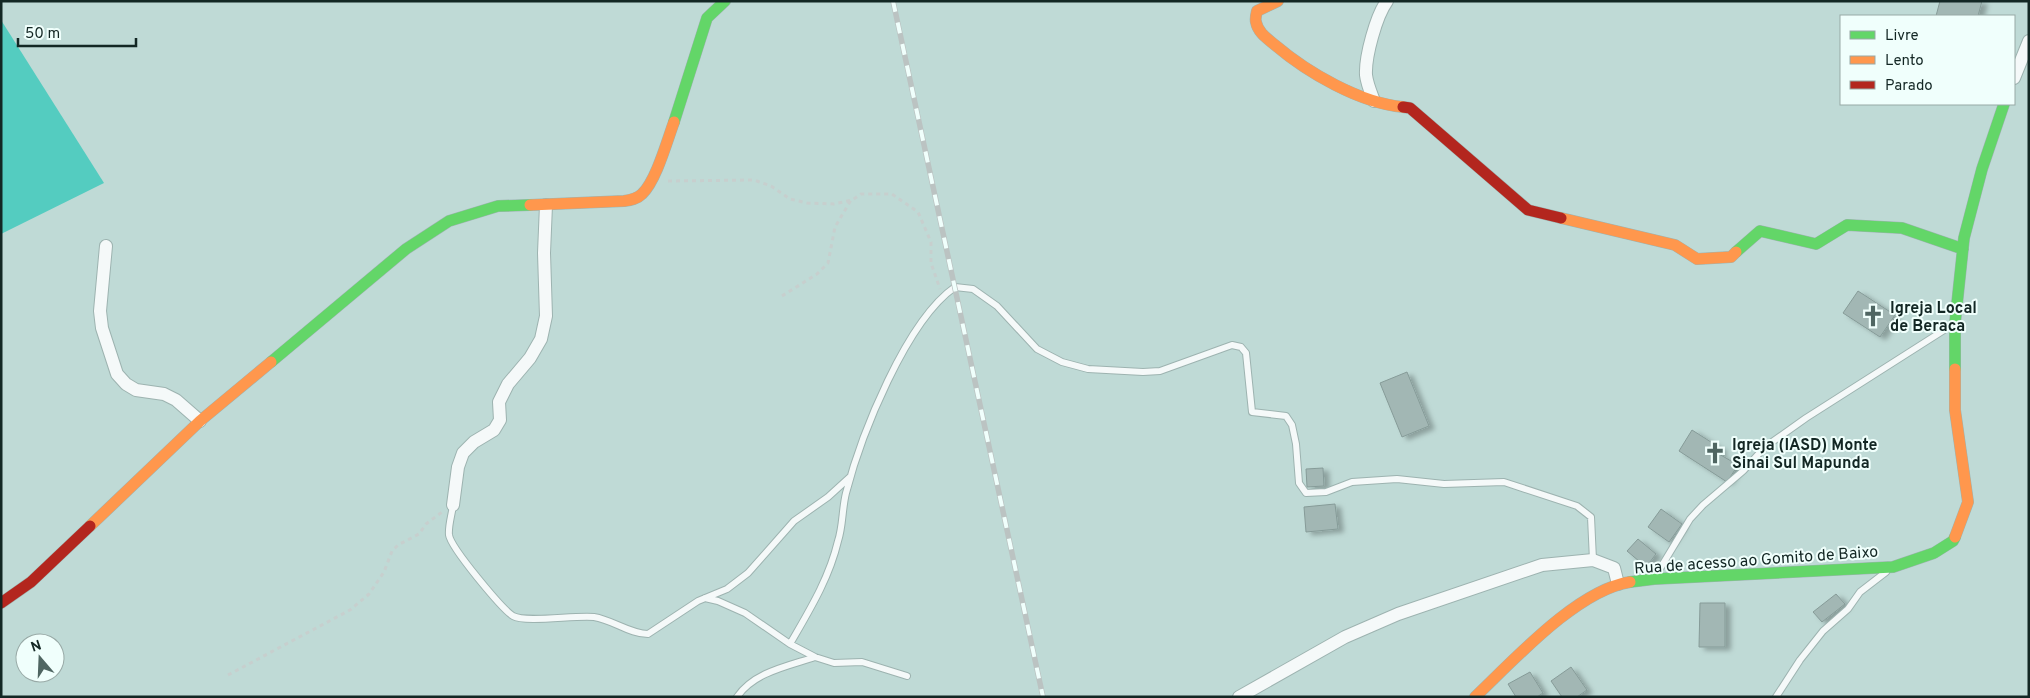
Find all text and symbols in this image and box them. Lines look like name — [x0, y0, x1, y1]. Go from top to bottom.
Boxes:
scale bar — [18, 15, 135, 47]
legend — [1840, 15, 2015, 105]
text: 50 m — [25, 25, 60, 44]
text: Livre — [1885, 27, 1919, 46]
text: Lento — [1885, 52, 1924, 71]
text: Parado — [1885, 77, 1933, 96]
place label: Igreja Local de Beraca — [1890, 299, 1977, 337]
church icon: Igreja Local de Beraca — [1860, 303, 1886, 329]
place label: Igreja (IASD) Monte Sinai Sul Mapunda — [1732, 436, 1878, 474]
church icon: Igreja (IASD) Monte Sinai Sul Mapunda — [1702, 440, 1728, 466]
street label: Rua de acesso ao Gomito de Baixo — [1634, 542, 1879, 579]
north arrow — [15, 633, 65, 683]
text: N — [29, 637, 44, 657]

